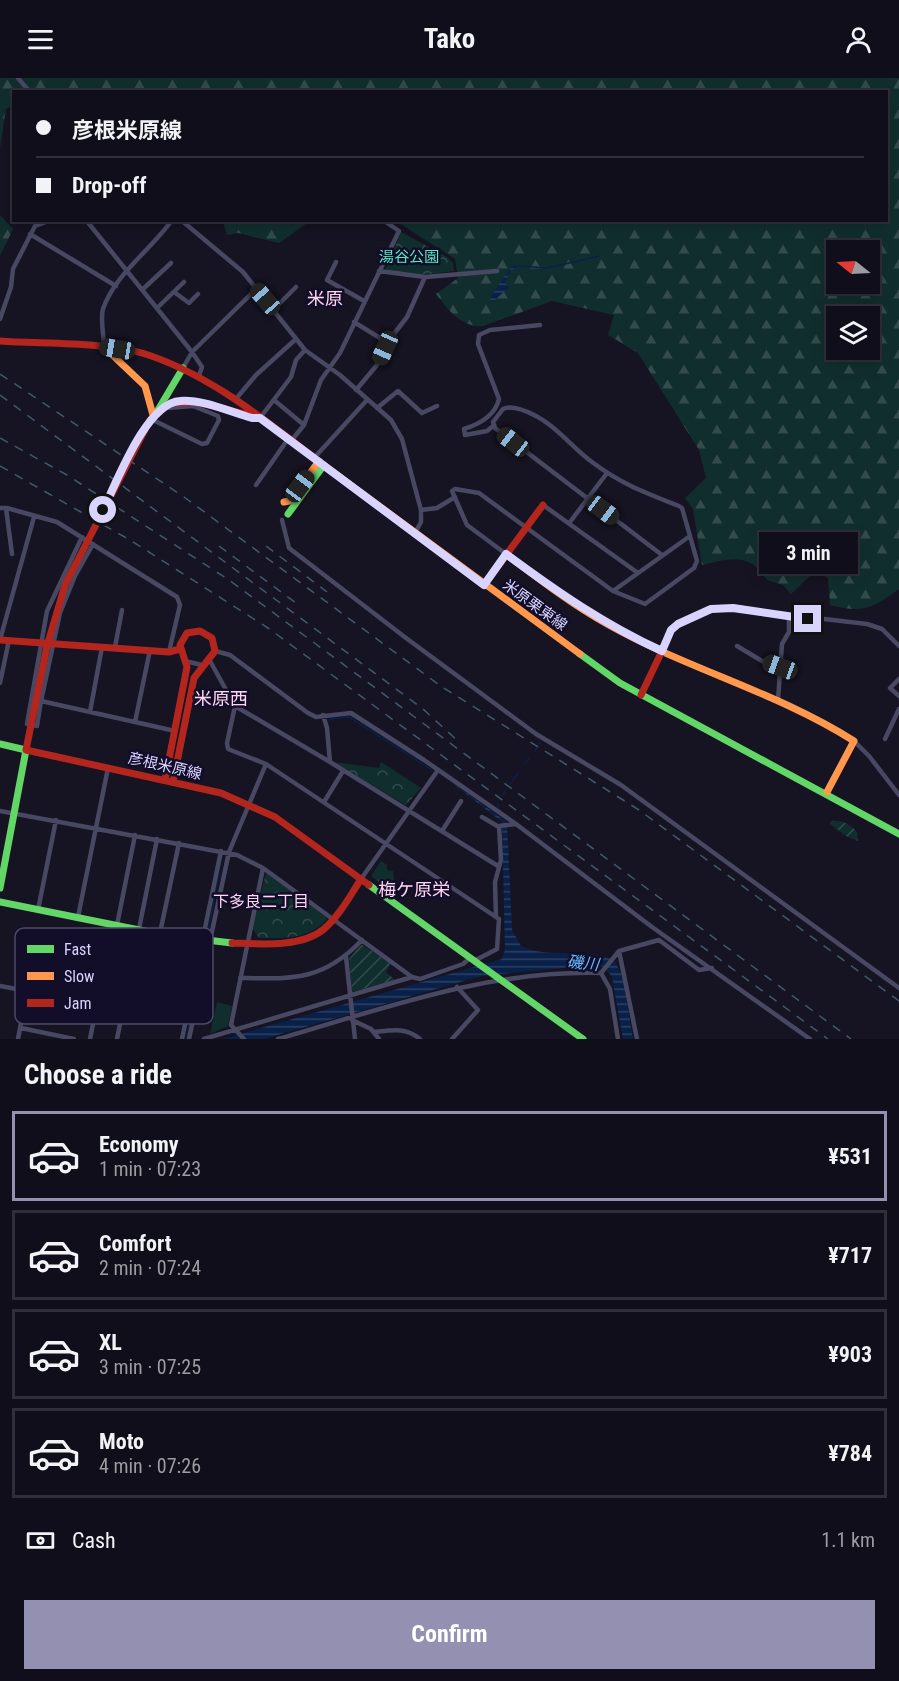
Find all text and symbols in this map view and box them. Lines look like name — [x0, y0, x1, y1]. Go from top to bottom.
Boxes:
icon: menu — [24, 23, 57, 56]
text: Tako — [424, 23, 475, 55]
icon: person — [842, 23, 875, 56]
text: 彦根米原線 — [72, 118, 182, 143]
text: Drop-off — [72, 173, 146, 198]
north arrow — [826, 240, 880, 294]
map controls — [826, 240, 880, 360]
park label: 湯谷公園 — [379, 248, 439, 266]
car — [246, 280, 284, 318]
district label: 米原 — [307, 288, 343, 309]
button: layers — [826, 306, 880, 360]
car — [369, 328, 401, 368]
car — [98, 337, 136, 361]
car — [493, 424, 533, 460]
car — [282, 466, 318, 506]
car — [583, 492, 623, 528]
route start — [89, 496, 116, 523]
callout: 3 min — [758, 532, 858, 574]
text: 3 min — [786, 541, 831, 565]
street label: 米原栗東線 — [499, 576, 571, 634]
route end — [794, 605, 821, 632]
car — [760, 652, 800, 682]
district label: 米原西 — [194, 688, 248, 709]
street label: 彦根米原線 — [126, 749, 204, 783]
district label: 梅ケ原栄 — [378, 879, 450, 900]
district label: 下多良二丁目 — [213, 892, 309, 911]
legend — [15, 928, 213, 1024]
text: Fast — [64, 940, 91, 959]
water label: 磯川 — [566, 952, 602, 974]
text: Slow — [64, 967, 94, 986]
text: Jam — [64, 994, 91, 1013]
text: Choose a ride — [24, 1059, 172, 1091]
icon: car — [27, 1129, 81, 1183]
text: Economy — [99, 1132, 179, 1157]
text: ¥531 — [828, 1144, 872, 1169]
text: 1 min · 07:23 — [99, 1157, 201, 1181]
icon: car — [27, 1228, 81, 1282]
text: Comfort — [99, 1231, 172, 1256]
text: ¥717 — [828, 1243, 872, 1268]
text: 2 min · 07:24 — [99, 1256, 201, 1280]
icon: car — [27, 1327, 81, 1381]
text: XL — [99, 1330, 122, 1355]
text: ¥903 — [828, 1342, 872, 1367]
text: 3 min · 07:25 — [99, 1355, 201, 1379]
icon: car — [27, 1426, 81, 1480]
text: Moto — [99, 1429, 144, 1454]
text: ¥784 — [828, 1441, 872, 1466]
text: 4 min · 07:26 — [99, 1454, 201, 1478]
icon: cash — [24, 1524, 57, 1557]
text: Cash — [72, 1528, 116, 1553]
text: 1.1 km — [821, 1528, 875, 1552]
button: Confirm — [24, 1600, 875, 1669]

